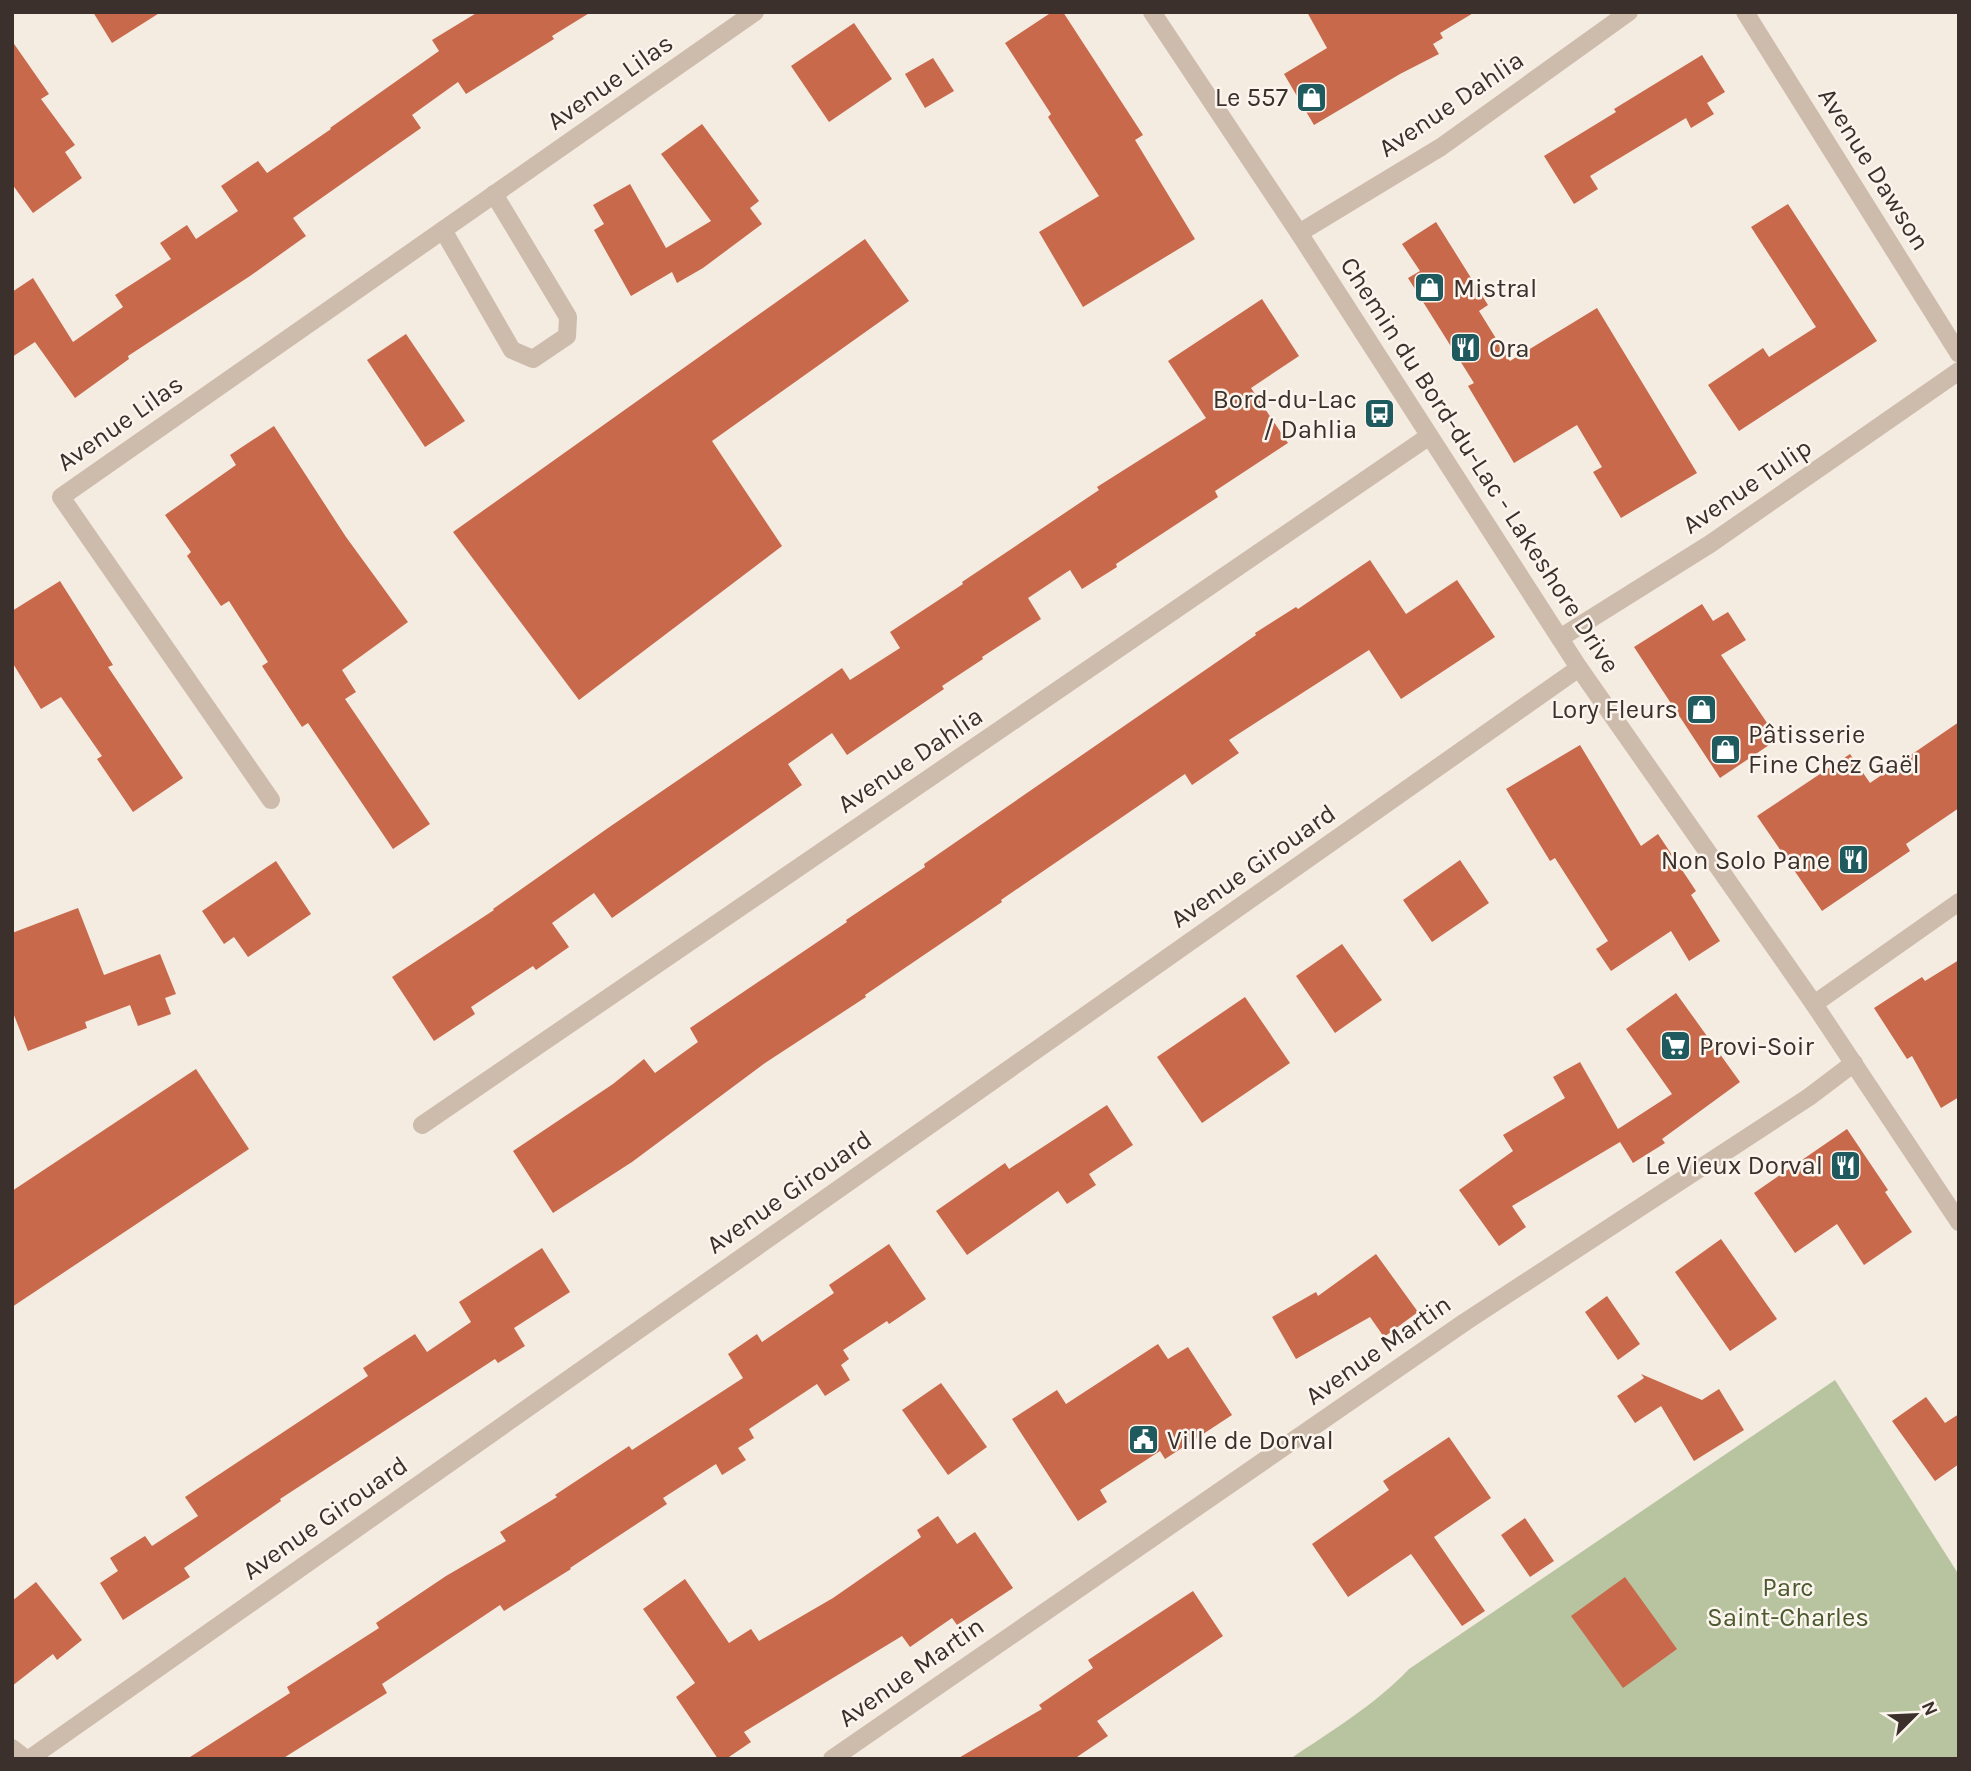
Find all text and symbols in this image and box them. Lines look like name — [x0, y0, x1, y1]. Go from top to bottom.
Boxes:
street label: Avenue Lilas — [541, 27, 679, 137]
street label: Avenue Dahlia — [1373, 44, 1529, 164]
shop icon: Le 557 — [1294, 80, 1328, 114]
place label: Le 557 — [1215, 82, 1288, 113]
street label: Avenue Dawson — [1812, 82, 1936, 256]
street label: Chemin du Bord-du-Lac - Lakeshore Drive — [1334, 251, 1626, 679]
shop icon: Mistral — [1413, 271, 1447, 305]
place label: Mistral — [1453, 273, 1537, 304]
restaurant icon: Ora — [1449, 331, 1483, 365]
place label: Ora — [1489, 333, 1530, 364]
street label: Avenue Lilas — [51, 368, 189, 478]
place label: Bord-du-Lac / Dahlia — [1213, 384, 1357, 445]
bus stop icon: Bord-du-Lac / Dahlia — [1363, 397, 1397, 431]
street label: Avenue Tulip — [1677, 432, 1817, 540]
shop icon: Lory Fleurs — [1684, 692, 1718, 726]
place label: Lory Fleurs — [1551, 694, 1678, 725]
street label: Avenue Dahlia — [832, 700, 988, 820]
place label: Pâtisserie Fine Chez Gaël — [1748, 719, 1920, 780]
shop icon: Pâtisserie Fine Chez Gaël — [1708, 732, 1742, 766]
street label: Avenue Girouard — [1164, 797, 1342, 935]
restaurant icon: Non Solo Pane — [1836, 843, 1870, 877]
place label: Non Solo Pane — [1661, 845, 1830, 876]
supermarket icon: Provi-Soir — [1659, 1029, 1693, 1063]
place label: Provi-Soir — [1699, 1031, 1815, 1062]
street label: Avenue Girouard — [700, 1123, 878, 1261]
restaurant icon: Le Vieux Dorval — [1829, 1148, 1863, 1182]
place label: Le Vieux Dorval — [1645, 1150, 1823, 1181]
street label: Avenue Martin — [1299, 1288, 1457, 1412]
public building icon: Ville de Dorval — [1127, 1423, 1161, 1457]
place label: Ville de Dorval — [1167, 1425, 1334, 1456]
street label: Avenue Girouard — [236, 1449, 414, 1587]
park label: Parc Saint-Charles — [1707, 1572, 1869, 1633]
street label: Avenue Martin — [832, 1610, 990, 1734]
north arrow — [1880, 1680, 1950, 1750]
text: N — [1917, 1698, 1942, 1719]

